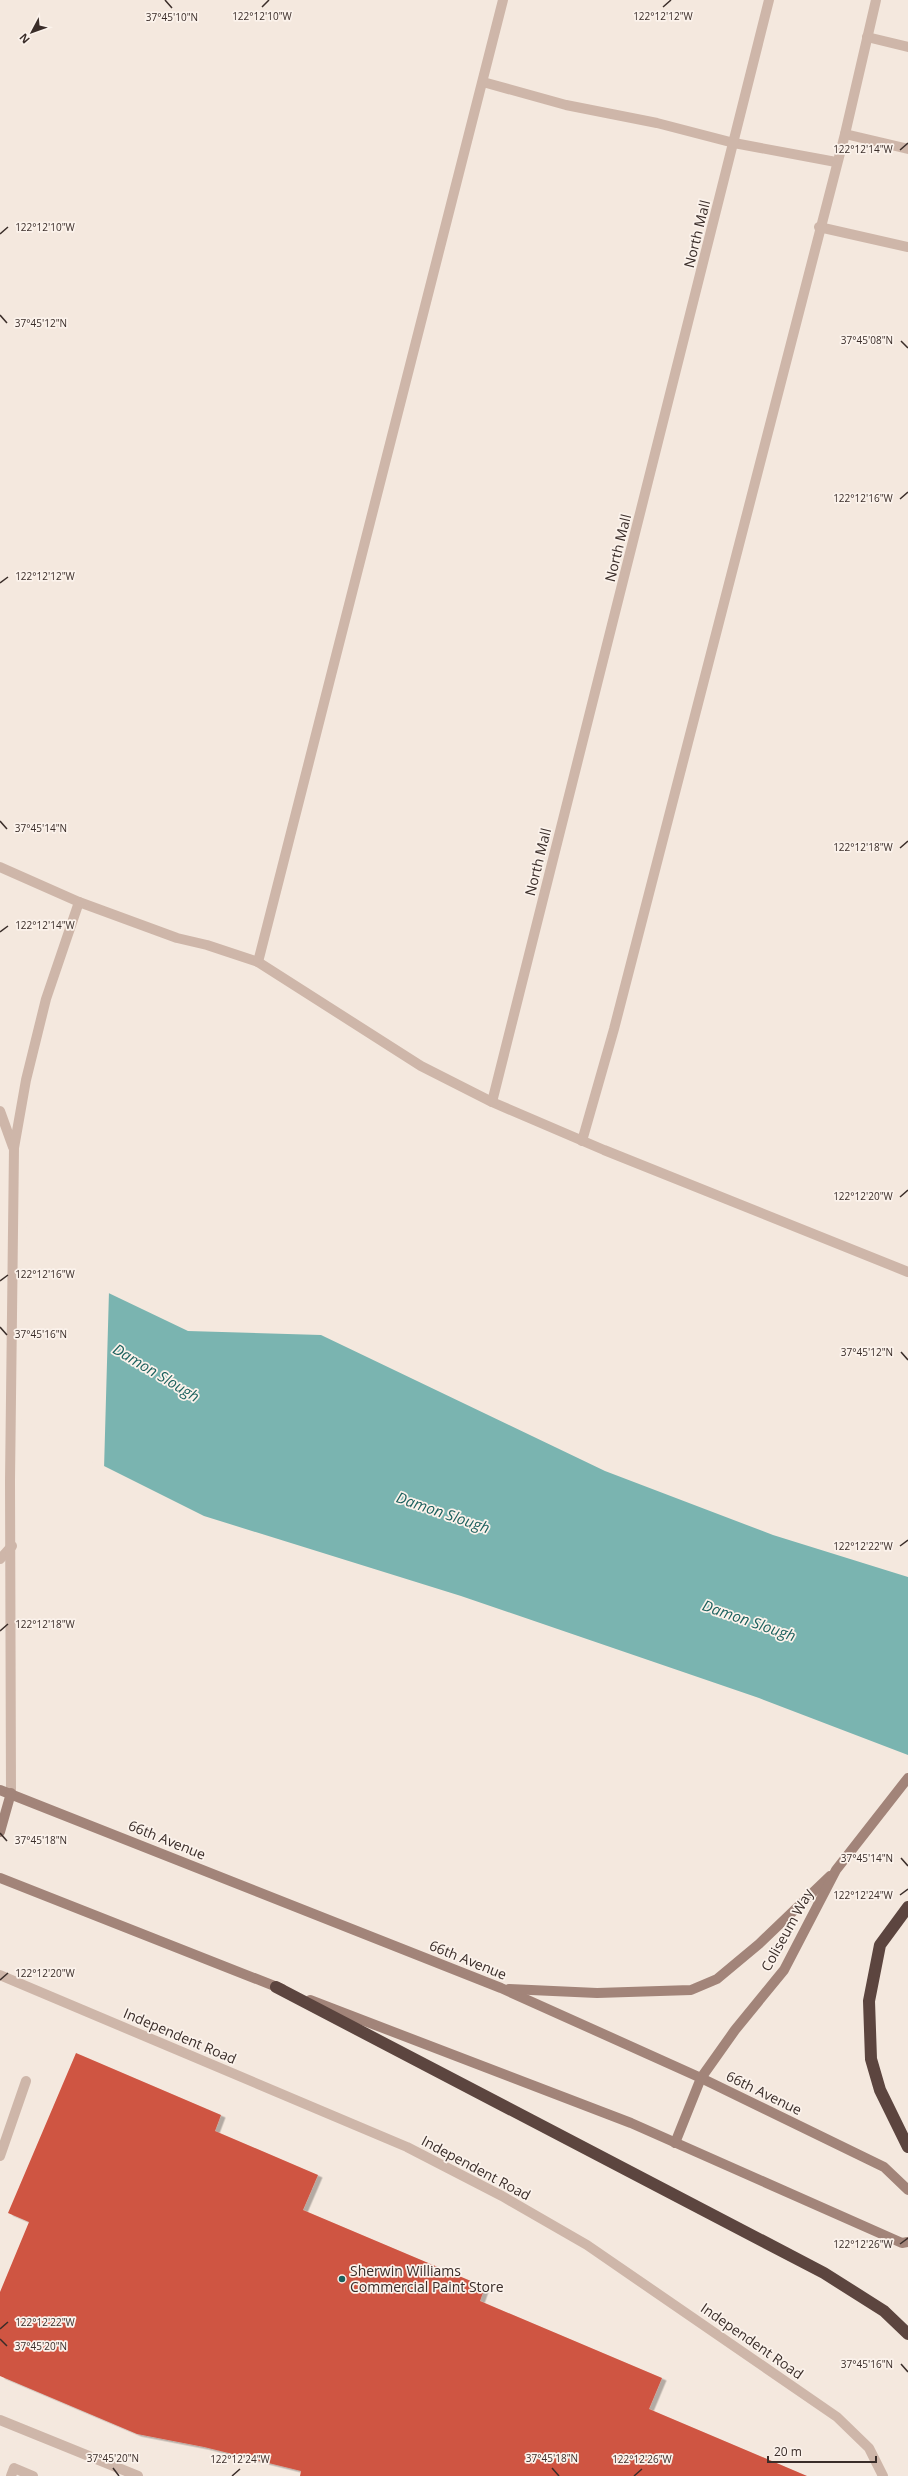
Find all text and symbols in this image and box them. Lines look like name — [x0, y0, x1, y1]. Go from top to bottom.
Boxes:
text: 122°12'10"W — [232, 9, 293, 23]
text: 122°12'12"W — [633, 9, 694, 23]
text: 37°45'10"N — [146, 10, 198, 24]
north arrow — [12, 12, 52, 52]
text: N — [15, 31, 33, 47]
text: 122°12'14"W — [833, 142, 894, 156]
street label: North Mall — [679, 198, 714, 270]
text: 122°12'10"W — [15, 220, 76, 234]
text: 37°45'12"N — [15, 316, 67, 330]
text: 37°45'08"N — [841, 333, 893, 347]
text: 122°12'16"W — [833, 491, 894, 505]
street label: North Mall — [600, 512, 635, 584]
text: 122°12'12"W — [15, 569, 76, 583]
text: 37°45'14"N — [15, 821, 67, 835]
street label: North Mall — [520, 826, 555, 898]
text: 122°12'18"W — [833, 840, 894, 854]
text: 122°12'14"W — [15, 918, 76, 932]
text: 122°12'20"W — [833, 1189, 894, 1203]
text: 122°12'16"W — [15, 1267, 76, 1281]
text: 37°45'16"N — [15, 1327, 67, 1341]
water label: Damon Slough — [110, 1338, 203, 1406]
text: 37°45'12"N — [841, 1345, 893, 1359]
water label: Damon Slough — [394, 1487, 493, 1537]
text: 122°12'22"W — [833, 1539, 894, 1553]
water label: Damon Slough — [700, 1595, 799, 1645]
text: 122°12'18"W — [15, 1617, 76, 1631]
street label: 66th Avenue — [126, 1815, 209, 1864]
text: 37°45'18"N — [15, 1833, 67, 1847]
text: 37°45'14"N — [841, 1851, 893, 1865]
street label: Coliseum Way — [756, 1884, 818, 1974]
text: 122°12'24"W — [833, 1888, 894, 1902]
street label: 66th Avenue — [427, 1935, 510, 1984]
text: 122°12'20"W — [15, 1966, 76, 1980]
street label: Independent Road — [121, 2003, 240, 2068]
street label: 66th Avenue — [723, 2066, 805, 2119]
street label: Independent Road — [418, 2131, 534, 2204]
text: 122°12'26"W — [833, 2237, 894, 2251]
place label: Sherwin Williams Commercial Paint Store — [350, 2261, 504, 2296]
marker: Sherwin Williams Commercial Paint Store — [337, 2274, 347, 2284]
street label: Independent Road — [697, 2298, 807, 2383]
text: 122°12'22"W — [15, 2315, 76, 2329]
text: 37°45'20"N — [15, 2339, 67, 2353]
text: 37°45'16"N — [841, 2357, 893, 2371]
scale bar — [768, 2438, 876, 2464]
text: 20 m — [774, 2443, 802, 2460]
text: 37°45'20"N — [87, 2451, 139, 2465]
text: 37°45'18"N — [526, 2451, 578, 2465]
text: 122°12'24"W — [210, 2452, 271, 2466]
text: 122°12'26"W — [612, 2452, 673, 2466]

